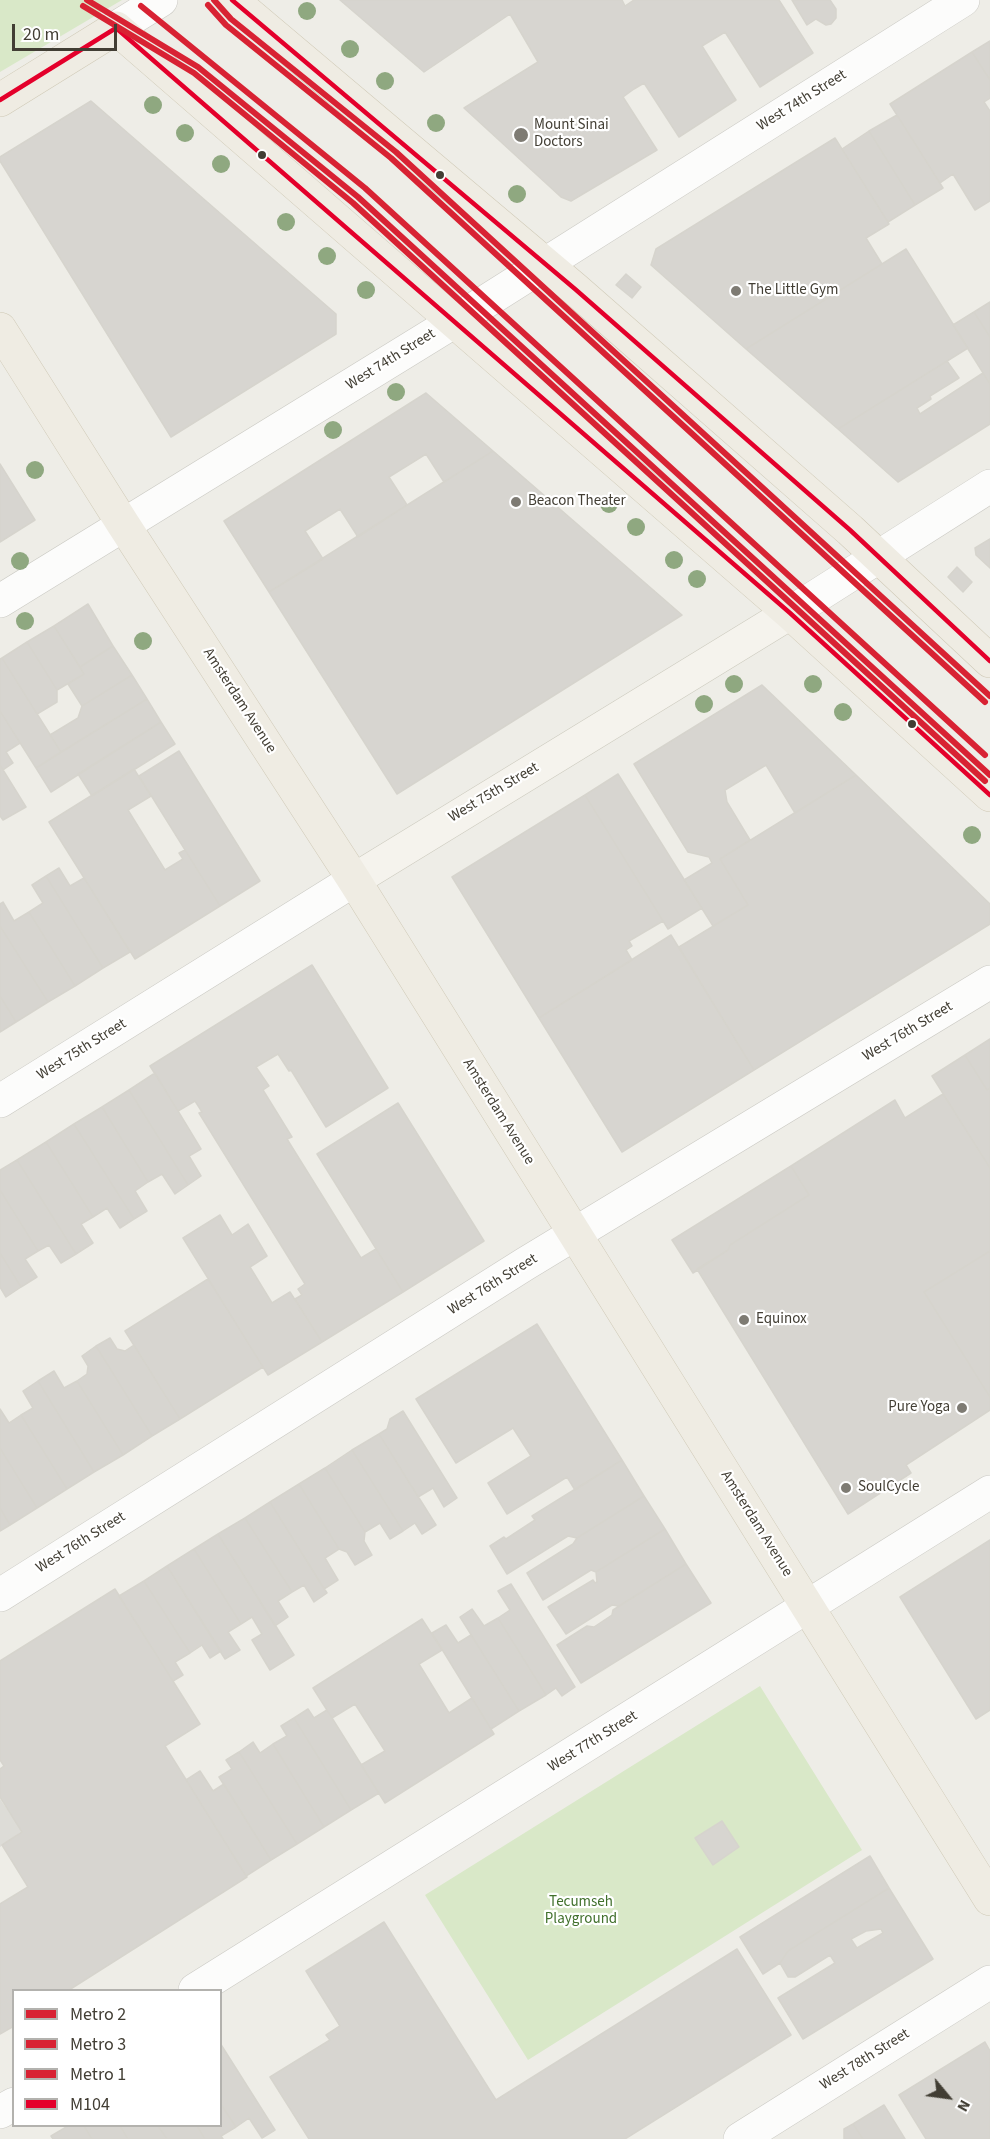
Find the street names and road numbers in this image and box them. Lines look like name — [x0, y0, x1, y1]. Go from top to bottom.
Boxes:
street label: West 74th Street — [754, 66, 850, 136]
street label: West 74th Street — [343, 325, 439, 395]
street label: Amsterdam Avenue — [198, 645, 280, 757]
street label: West 75th Street — [446, 759, 542, 827]
street label: West 76th Street — [860, 998, 956, 1066]
street label: West 75th Street — [34, 1015, 130, 1085]
street label: Amsterdam Avenue — [458, 1056, 538, 1168]
street label: West 76th Street — [445, 1250, 541, 1320]
street label: Amsterdam Avenue — [716, 1468, 796, 1580]
street label: West 76th Street — [33, 1508, 129, 1578]
street label: West 77th Street — [545, 1707, 641, 1777]
street label: West 78th Street — [817, 2025, 913, 2095]

